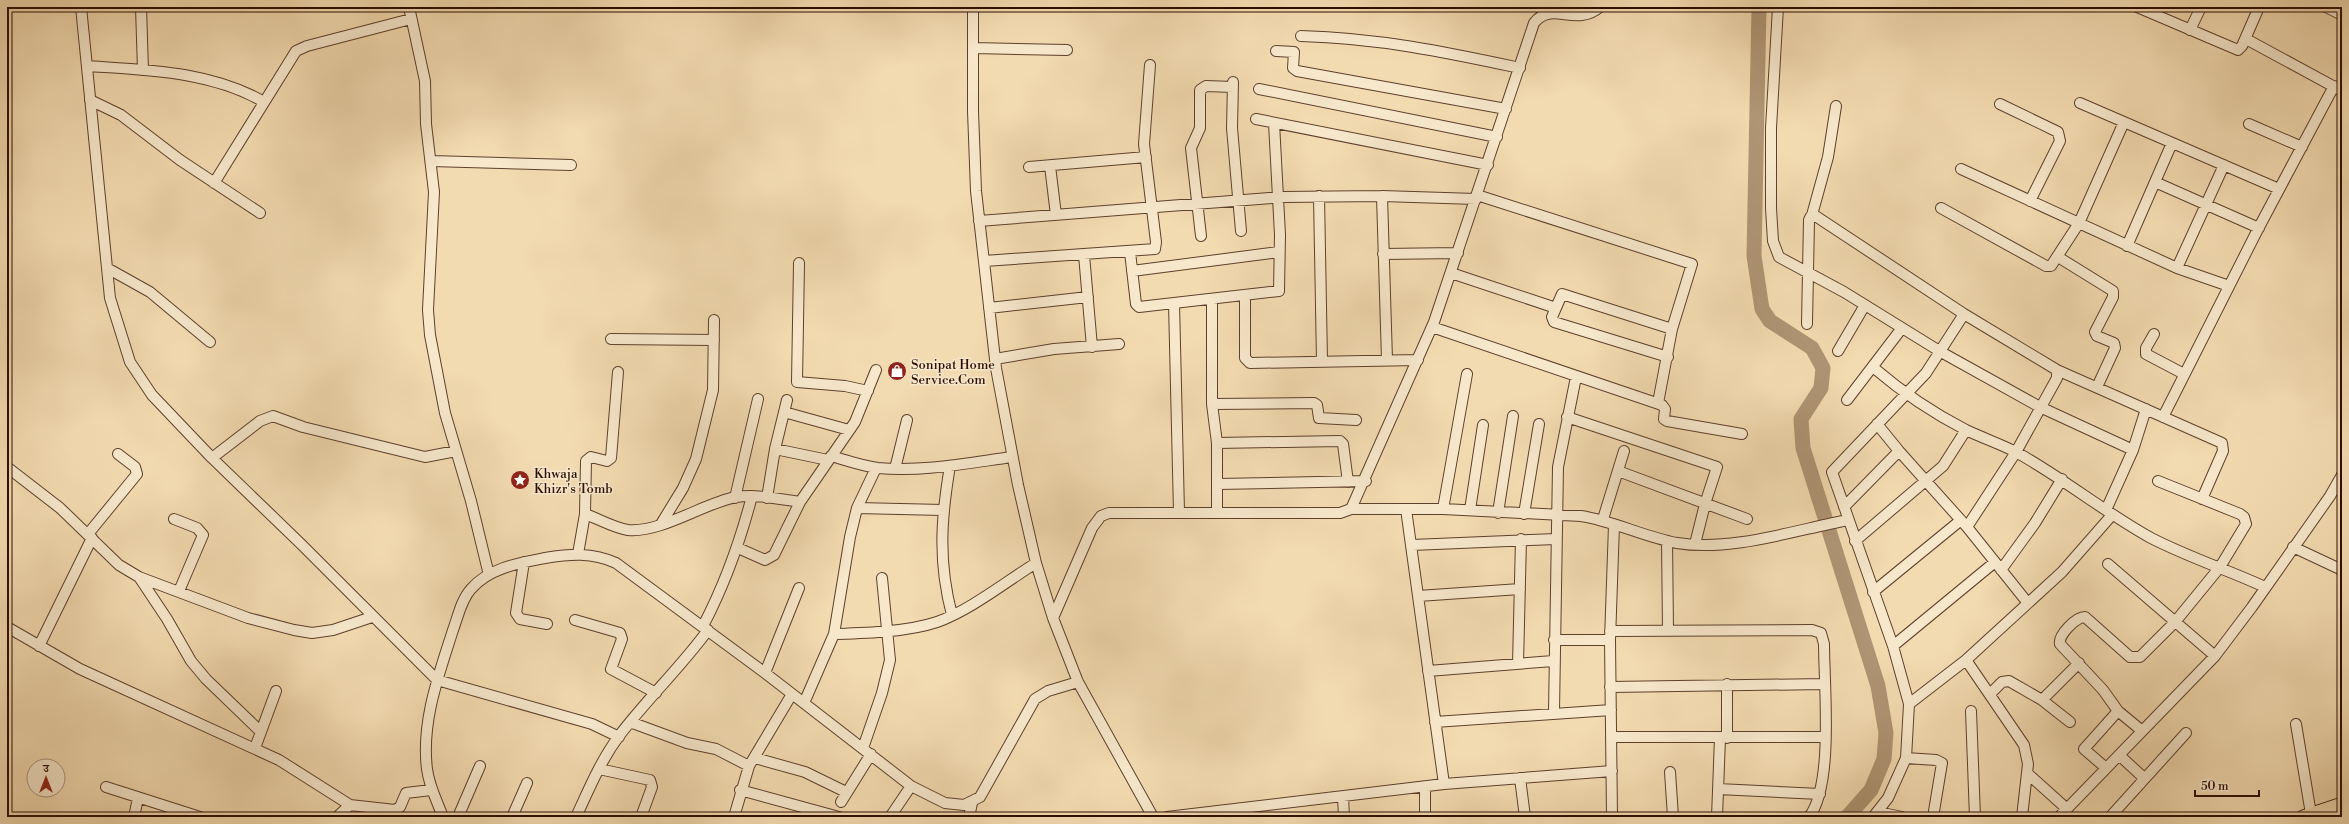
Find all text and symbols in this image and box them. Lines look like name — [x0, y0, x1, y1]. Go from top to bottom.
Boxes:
place label: Sonipat Home Service.Com — [911, 357, 995, 388]
shop icon: Sonipat Home Service.Com — [886, 360, 908, 382]
place label: Khwaja Khizr's Tomb — [534, 466, 613, 497]
place icon: Khwaja Khizr's Tomb — [509, 469, 531, 491]
north arrow — [26, 758, 66, 798]
text: उ — [42, 762, 50, 776]
scale bar — [2195, 772, 2259, 798]
text: 50 m — [2201, 779, 2229, 794]

